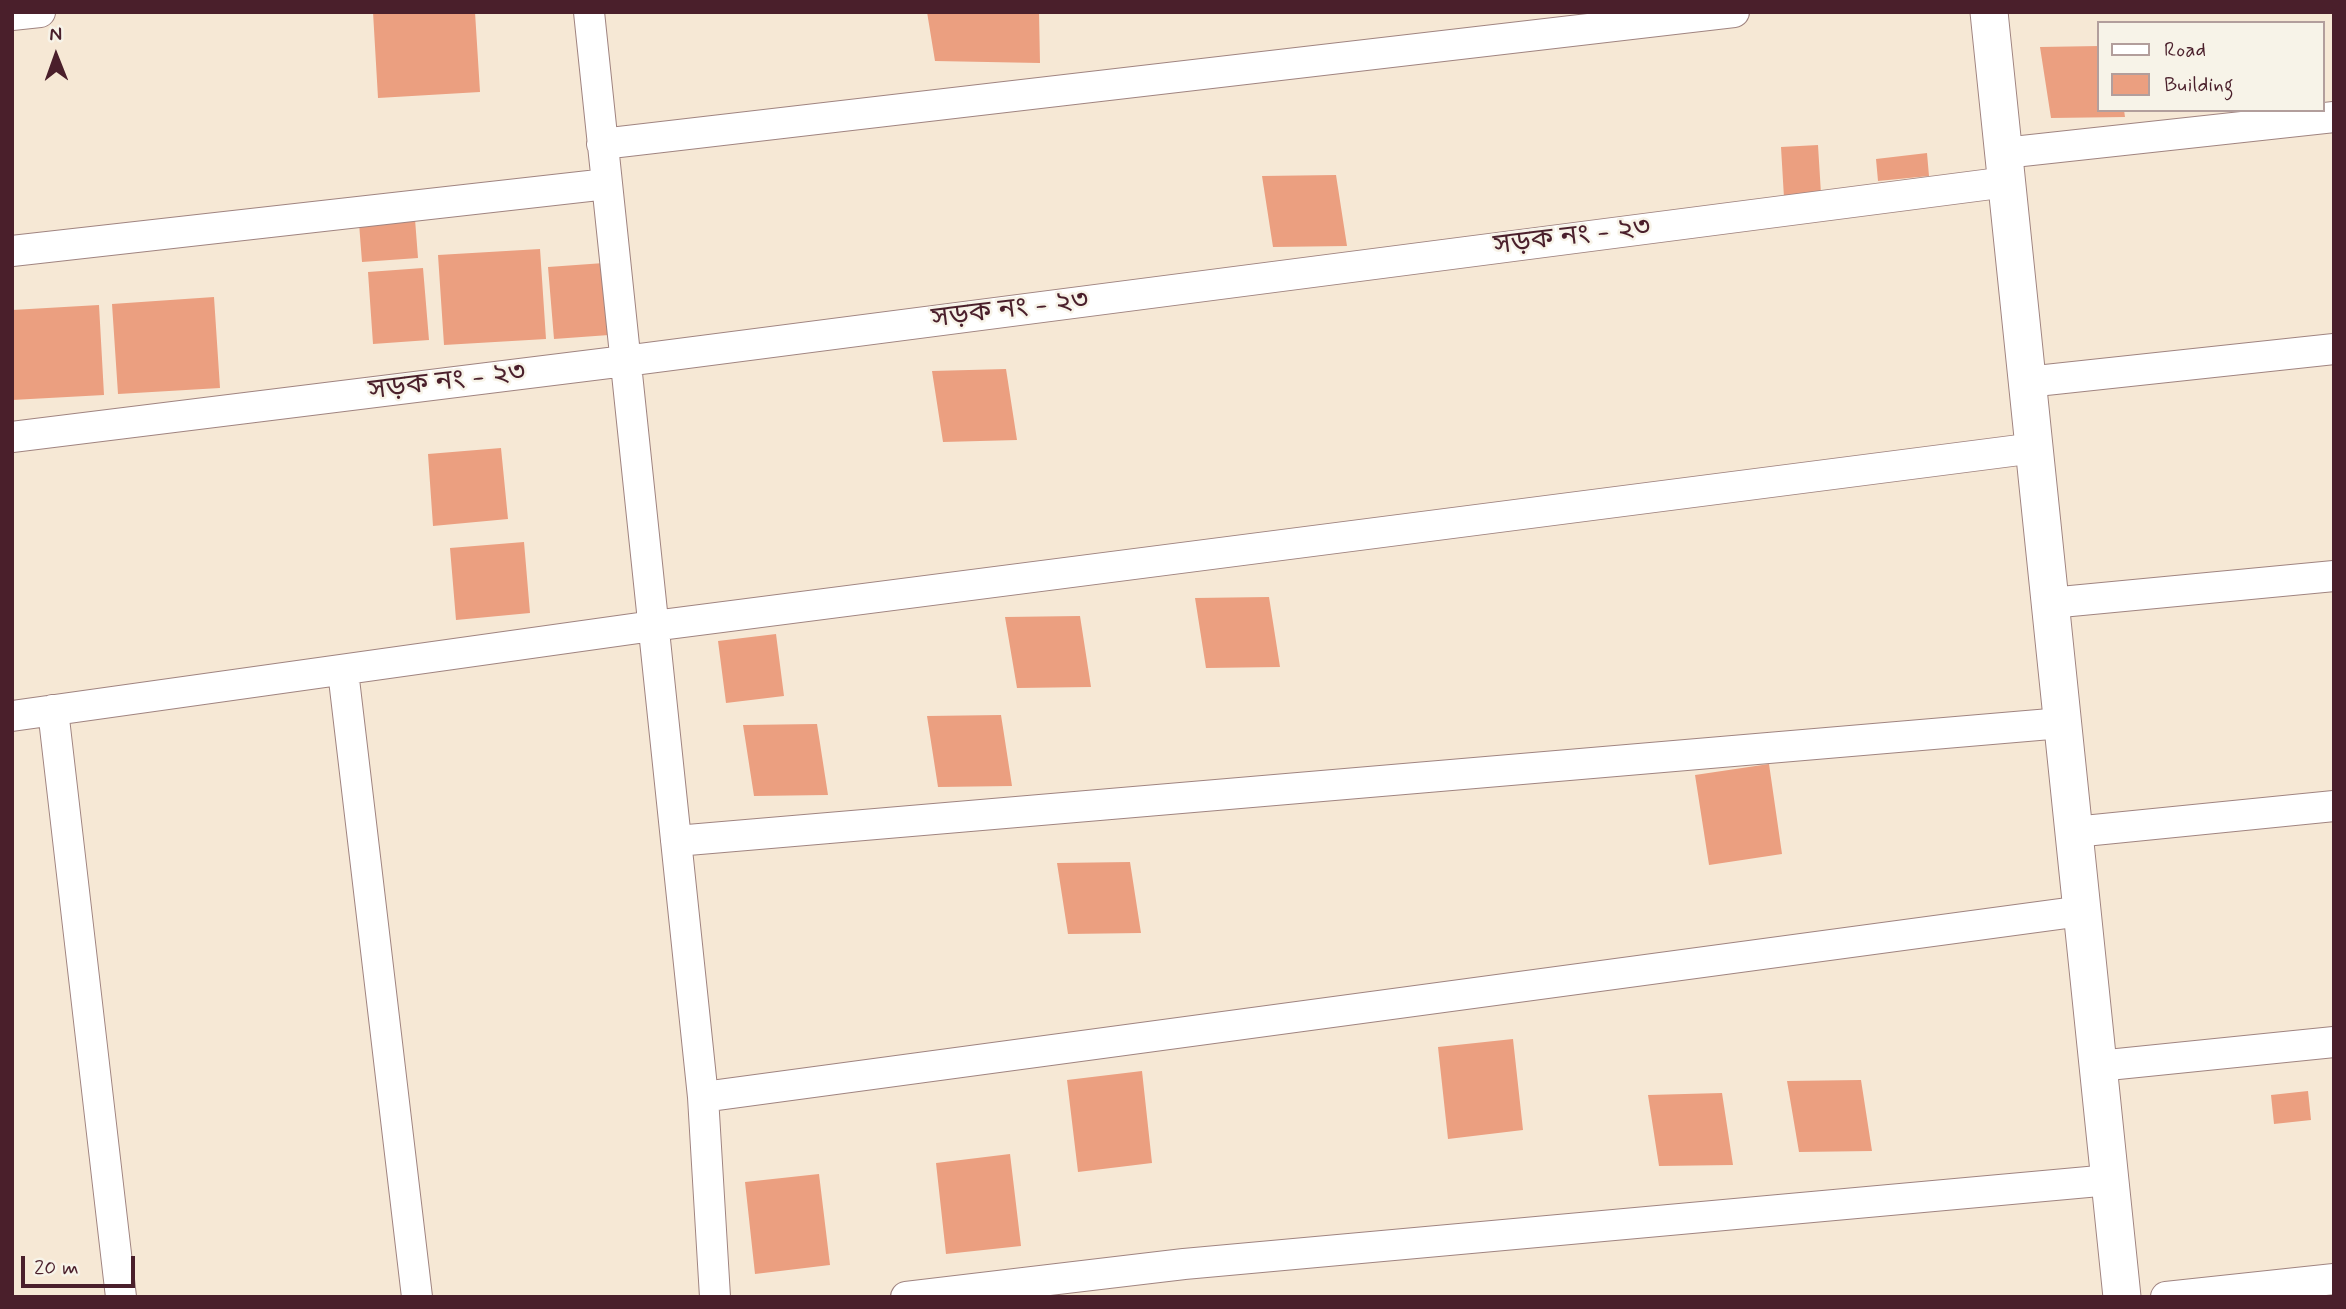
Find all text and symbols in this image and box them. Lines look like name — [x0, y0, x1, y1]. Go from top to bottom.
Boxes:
north arrow — [21, 21, 91, 91]
legend — [2098, 21, 2325, 112]
text: N — [49, 22, 62, 47]
text: Road — [2164, 36, 2206, 64]
text: Building — [2164, 71, 2234, 99]
street label: সড়ক নং - ২৩ — [1492, 212, 1652, 264]
street label: সড়ক নং - ২৩ — [930, 285, 1090, 337]
street label: সড়ক নং - ২৩ — [367, 357, 527, 409]
scale bar — [24, 1242, 138, 1286]
text: 20 m — [34, 1254, 79, 1282]

